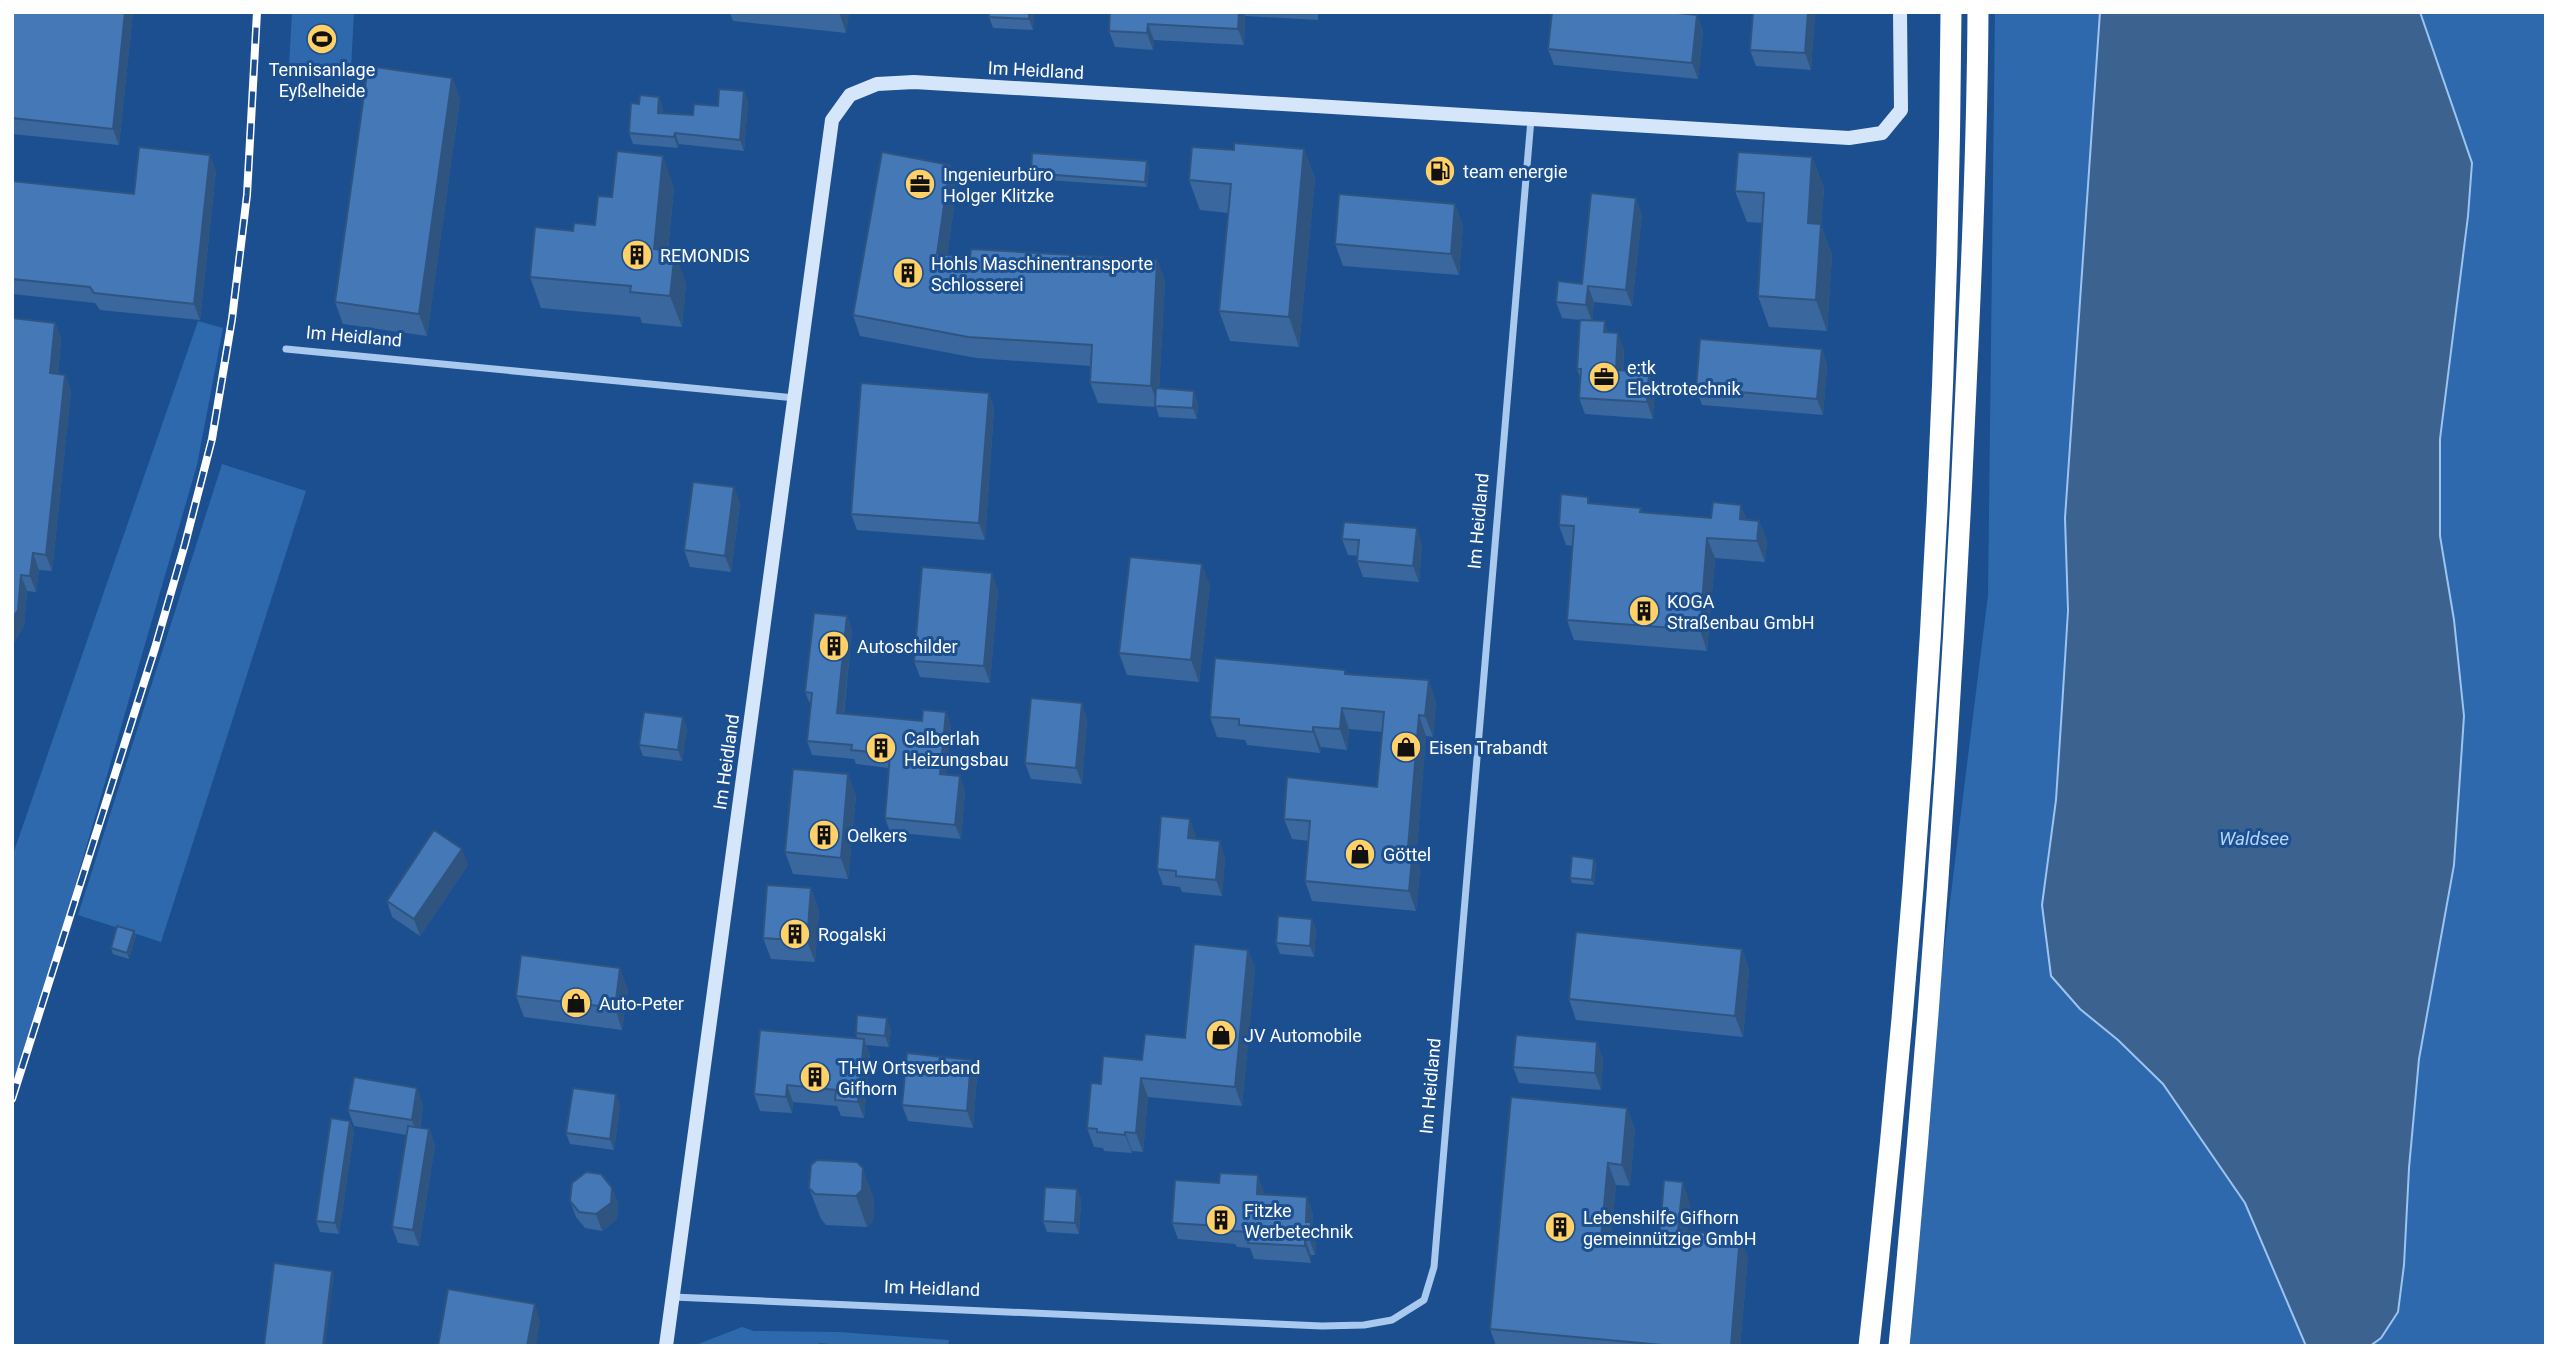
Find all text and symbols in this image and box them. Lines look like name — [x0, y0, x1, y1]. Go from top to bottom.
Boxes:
sports icon: Tennisanlage Eyßelheide — [305, 22, 339, 56]
street label: Im Heidland — [987, 57, 1085, 83]
place label: Tennisanlage Eyßelheide — [269, 59, 375, 101]
fuel station icon: team energie — [1423, 154, 1457, 188]
place label: team energie — [1463, 161, 1567, 182]
place label: Ingenieurbüro Holger Klitzke — [943, 164, 1054, 206]
office icon: Ingenieurbüro Holger Klitzke — [903, 167, 937, 201]
building icon: REMONDIS — [620, 238, 654, 272]
place label: REMONDIS — [660, 245, 750, 266]
place label: Hohls Maschinentransporte Schlosserei — [931, 253, 1153, 295]
building icon: Hohls Maschinentransporte Schlosserei — [891, 256, 925, 290]
street label: Im Heidland — [305, 321, 403, 351]
place label: e:tk Elektrotechnik — [1627, 357, 1741, 399]
office icon: e:tk Elektrotechnik — [1587, 360, 1621, 394]
street label: Im Heidland — [1463, 472, 1493, 570]
place label: KOGA Straßenbau GmbH — [1667, 591, 1815, 633]
building icon: KOGA Straßenbau GmbH — [1627, 594, 1661, 628]
building icon: Autoschilder — [817, 629, 851, 663]
place label: Autoschilder — [857, 636, 958, 657]
street label: Im Heidland — [709, 713, 743, 811]
place label: Calberlah Heizungsbau — [904, 728, 1009, 770]
shop icon: Eisen Trabandt — [1389, 730, 1423, 764]
building icon: Calberlah Heizungsbau — [864, 731, 898, 765]
place label: Eisen Trabandt — [1429, 737, 1548, 758]
building icon: Oelkers — [807, 818, 841, 852]
place label: Oelkers — [847, 825, 907, 846]
water label: Waldsee — [2219, 827, 2289, 850]
shop icon: Göttel — [1343, 837, 1377, 871]
place label: Göttel — [1383, 844, 1431, 865]
building icon: Rogalski — [778, 917, 812, 951]
place label: Rogalski — [818, 924, 886, 945]
shop icon: Auto-Peter — [559, 986, 593, 1020]
place label: Auto-Peter — [599, 993, 684, 1014]
shop icon: JV Automobile — [1204, 1018, 1238, 1052]
place label: JV Automobile — [1244, 1025, 1362, 1046]
street label: Im Heidland — [1415, 1037, 1445, 1135]
place label: THW Ortsverband Gifhorn — [838, 1057, 980, 1099]
building icon: THW Ortsverband Gifhorn — [798, 1060, 832, 1094]
place label: Fitzke Werbetechnik — [1244, 1200, 1354, 1242]
building icon: Fitzke Werbetechnik — [1204, 1203, 1238, 1237]
place label: Lebenshilfe Gifhorn gemeinnützige GmbH — [1583, 1207, 1756, 1249]
building icon: Lebenshilfe Gifhorn gemeinnützige GmbH — [1543, 1210, 1577, 1244]
street label: Im Heidland — [883, 1276, 981, 1300]

